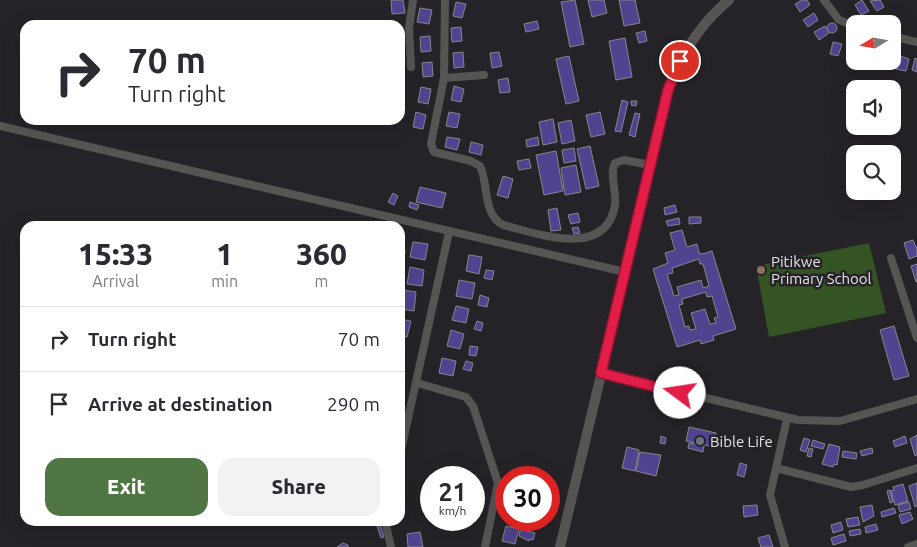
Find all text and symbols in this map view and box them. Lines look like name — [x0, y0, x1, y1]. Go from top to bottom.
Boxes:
north arrow — [846, 15, 901, 70]
map controls — [846, 15, 901, 200]
icon: right — [45, 40, 110, 105]
text: 70 m — [128, 40, 206, 80]
pin — [659, 40, 701, 82]
icon: arrive — [666, 47, 694, 75]
button: sound — [846, 80, 901, 135]
text: Turn right — [128, 81, 226, 106]
button: search — [846, 145, 901, 200]
text: 15:33 — [78, 237, 153, 271]
text: 1 — [216, 237, 233, 271]
text: 360 — [296, 237, 347, 271]
place label: Pitikwe Primary School — [771, 253, 872, 287]
marker: Pitikwe Primary School — [755, 264, 767, 276]
text: Arrival — [92, 272, 139, 290]
text: min — [211, 272, 238, 290]
text: m — [315, 272, 328, 290]
icon: right — [45, 325, 73, 353]
text: Turn right — [88, 328, 176, 350]
text: 70 m — [338, 328, 380, 350]
position arrow — [653, 366, 705, 418]
icon: arrive — [45, 390, 73, 418]
text: Arrive at destination — [88, 393, 273, 415]
text: 290 m — [327, 393, 380, 415]
place label: Bible Life — [710, 433, 773, 450]
marker: Bible Life — [694, 435, 706, 447]
button: Exit — [45, 458, 208, 516]
button: Share — [218, 458, 380, 516]
speed limit sign: 30 — [495, 466, 560, 531]
text: 21 — [438, 478, 467, 506]
text: km/h — [439, 504, 466, 517]

